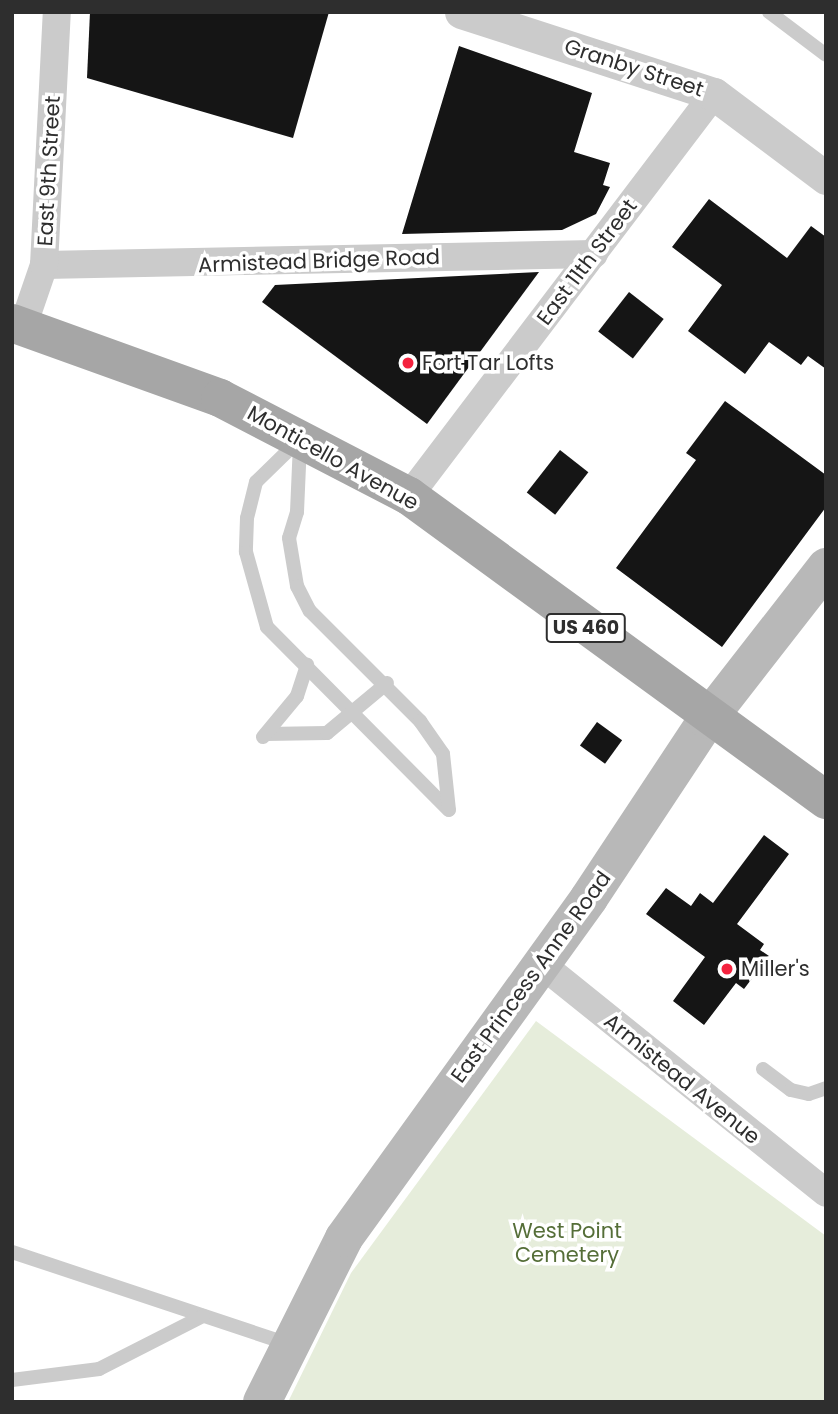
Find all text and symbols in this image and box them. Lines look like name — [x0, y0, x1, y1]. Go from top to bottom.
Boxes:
street label: Granby Street — [561, 34, 707, 102]
street label: East 9th Street — [32, 95, 66, 247]
street label: East 11th Street — [532, 194, 642, 330]
street label: Armistead Bridge Road — [198, 244, 440, 278]
place label: Fort Tar Lofts — [422, 350, 554, 376]
marker: Fort Tar Lofts — [400, 355, 416, 371]
street label: Monticello Avenue — [243, 400, 423, 516]
road number: US 460 — [546, 612, 626, 643]
street label: East Princess Anne Road — [446, 866, 616, 1088]
place label: Miller's — [741, 956, 810, 982]
marker: Miller's — [719, 961, 735, 977]
street label: Armistead Avenue — [599, 1008, 765, 1150]
park label: West Point Cemetery — [512, 1218, 622, 1268]

